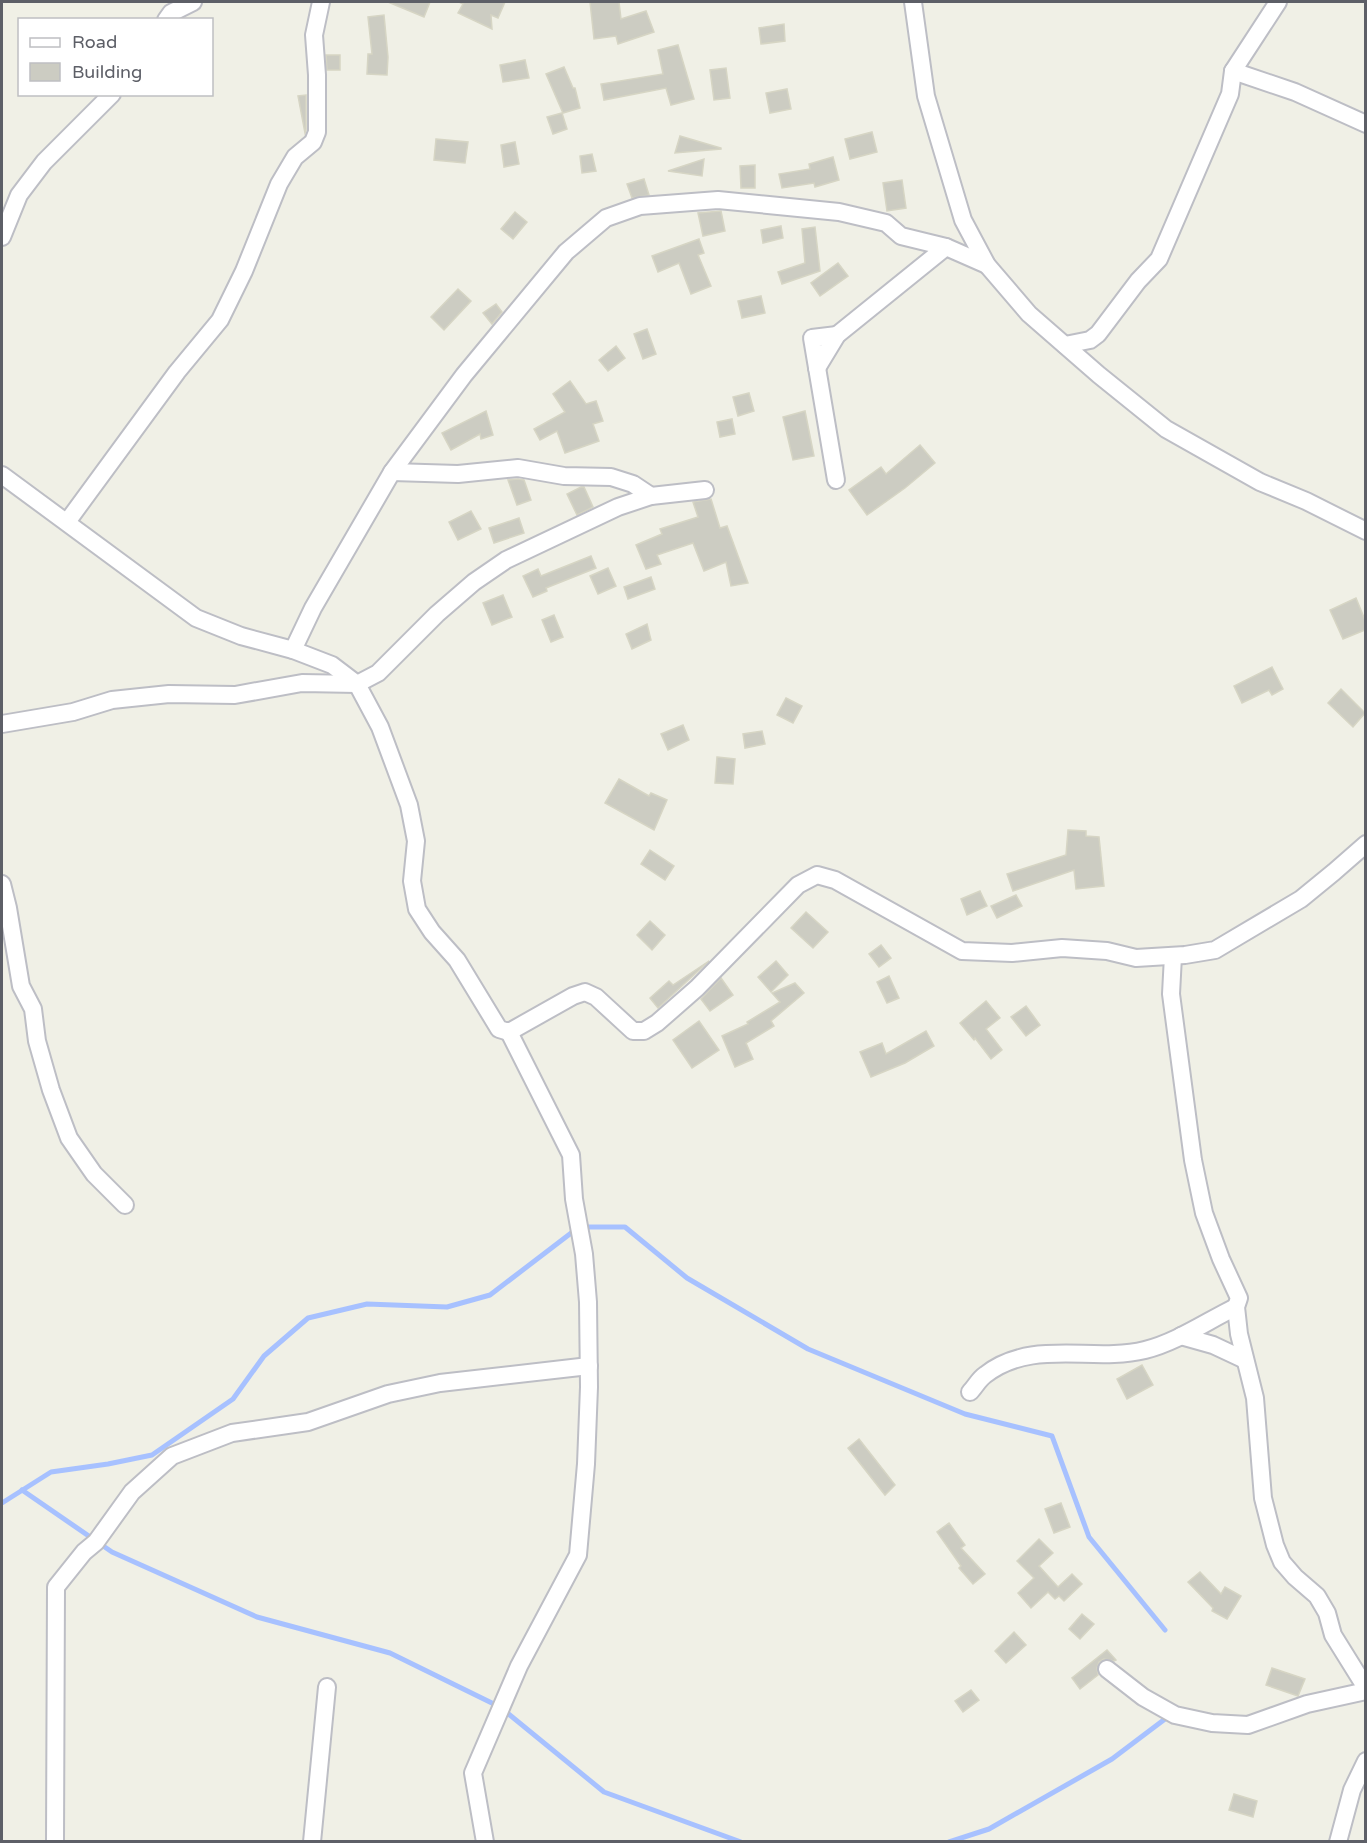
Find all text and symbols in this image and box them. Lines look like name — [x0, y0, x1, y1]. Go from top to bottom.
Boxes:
legend — [18, 18, 213, 96]
text: Road — [72, 31, 117, 53]
text: Building — [72, 61, 142, 83]

